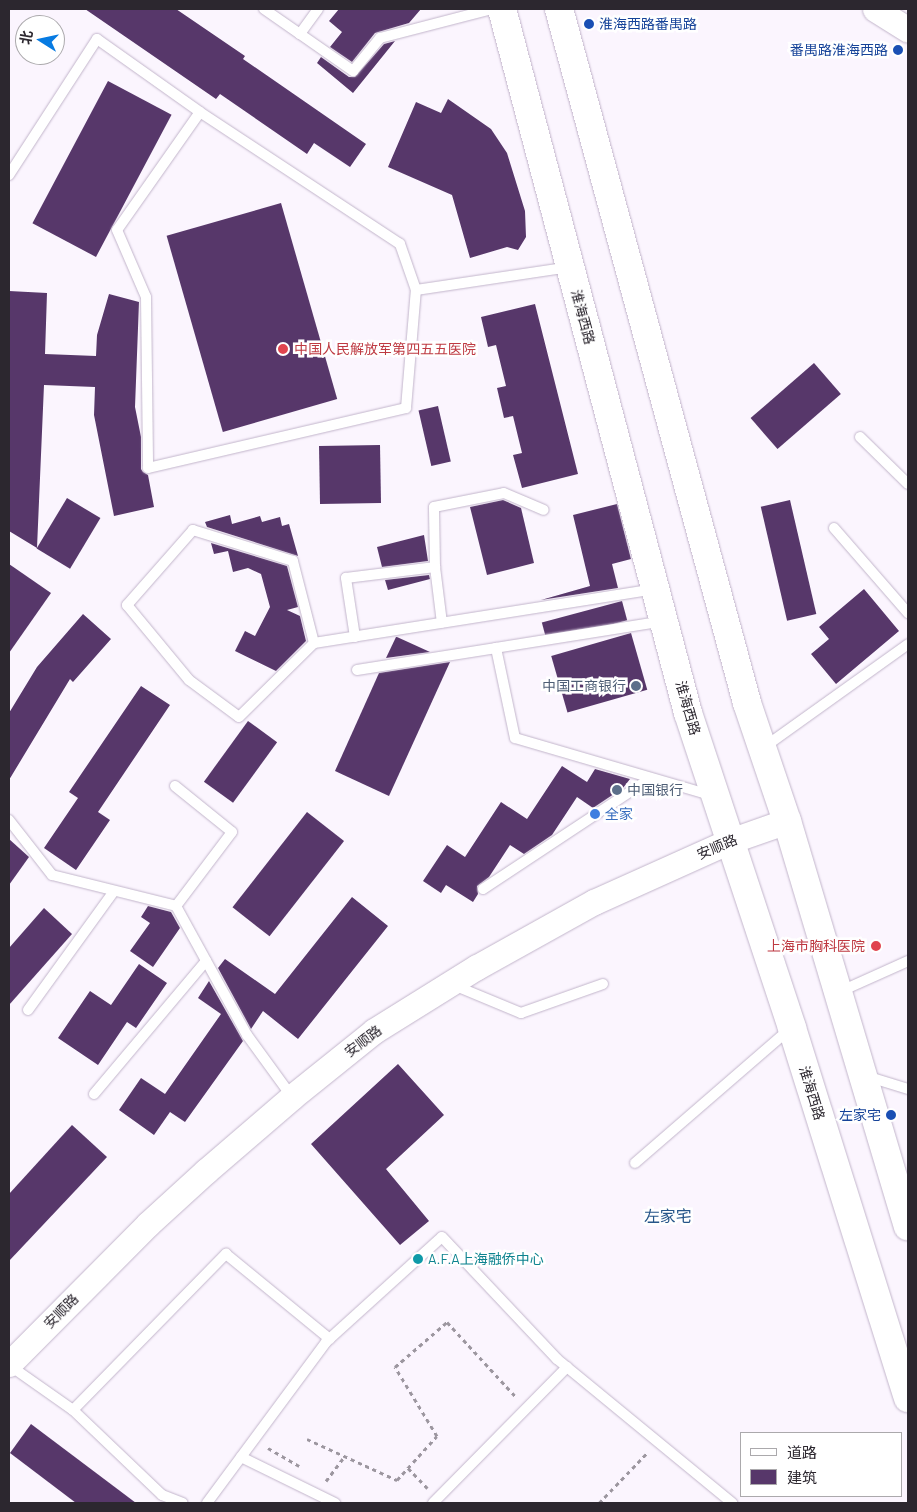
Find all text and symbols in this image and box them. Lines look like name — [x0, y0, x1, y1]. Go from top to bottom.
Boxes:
north arrow — [15, 15, 65, 65]
place label: 淮海西路番禺路 — [599, 16, 697, 32]
marker: 淮海西路番禺路 — [583, 18, 595, 30]
text: 北 — [16, 29, 35, 46]
place label: 番禺路淮海西路 — [790, 42, 888, 58]
marker: 番禺路淮海西路 — [892, 44, 904, 56]
street label: 淮海西路 — [568, 288, 598, 346]
place label: 中国人民解放军第四五五医院 — [294, 341, 476, 357]
marker: 中国人民解放军第四五五医院 — [276, 342, 290, 356]
place label: 中国工商银行 — [542, 678, 626, 694]
street label: 淮海西路 — [672, 679, 704, 737]
marker: 中国工商银行 — [630, 680, 642, 692]
place label: 中国银行 — [627, 782, 683, 798]
marker: 中国银行 — [611, 784, 623, 796]
place label: 全家 — [605, 806, 633, 822]
marker: 全家 — [589, 808, 601, 820]
street label: 安顺路 — [694, 831, 740, 863]
place label: 上海市胸科医院 — [767, 938, 865, 954]
marker: 上海市胸科医院 — [869, 939, 883, 953]
street label: 安顺路 — [341, 1022, 385, 1060]
street label: 淮海西路 — [796, 1064, 828, 1122]
place label: 左家宅 — [839, 1107, 881, 1123]
marker: 左家宅 — [885, 1109, 897, 1121]
district label: 左家宅 — [644, 1206, 692, 1226]
place label: A.F.A上海融侨中心 — [428, 1251, 544, 1267]
marker: A.F.A上海融侨中心 — [412, 1253, 424, 1265]
street label: 安顺路 — [40, 1290, 82, 1332]
legend — [740, 1432, 902, 1497]
text: 道路 — [787, 1443, 817, 1461]
text: 建筑 — [787, 1468, 817, 1486]

